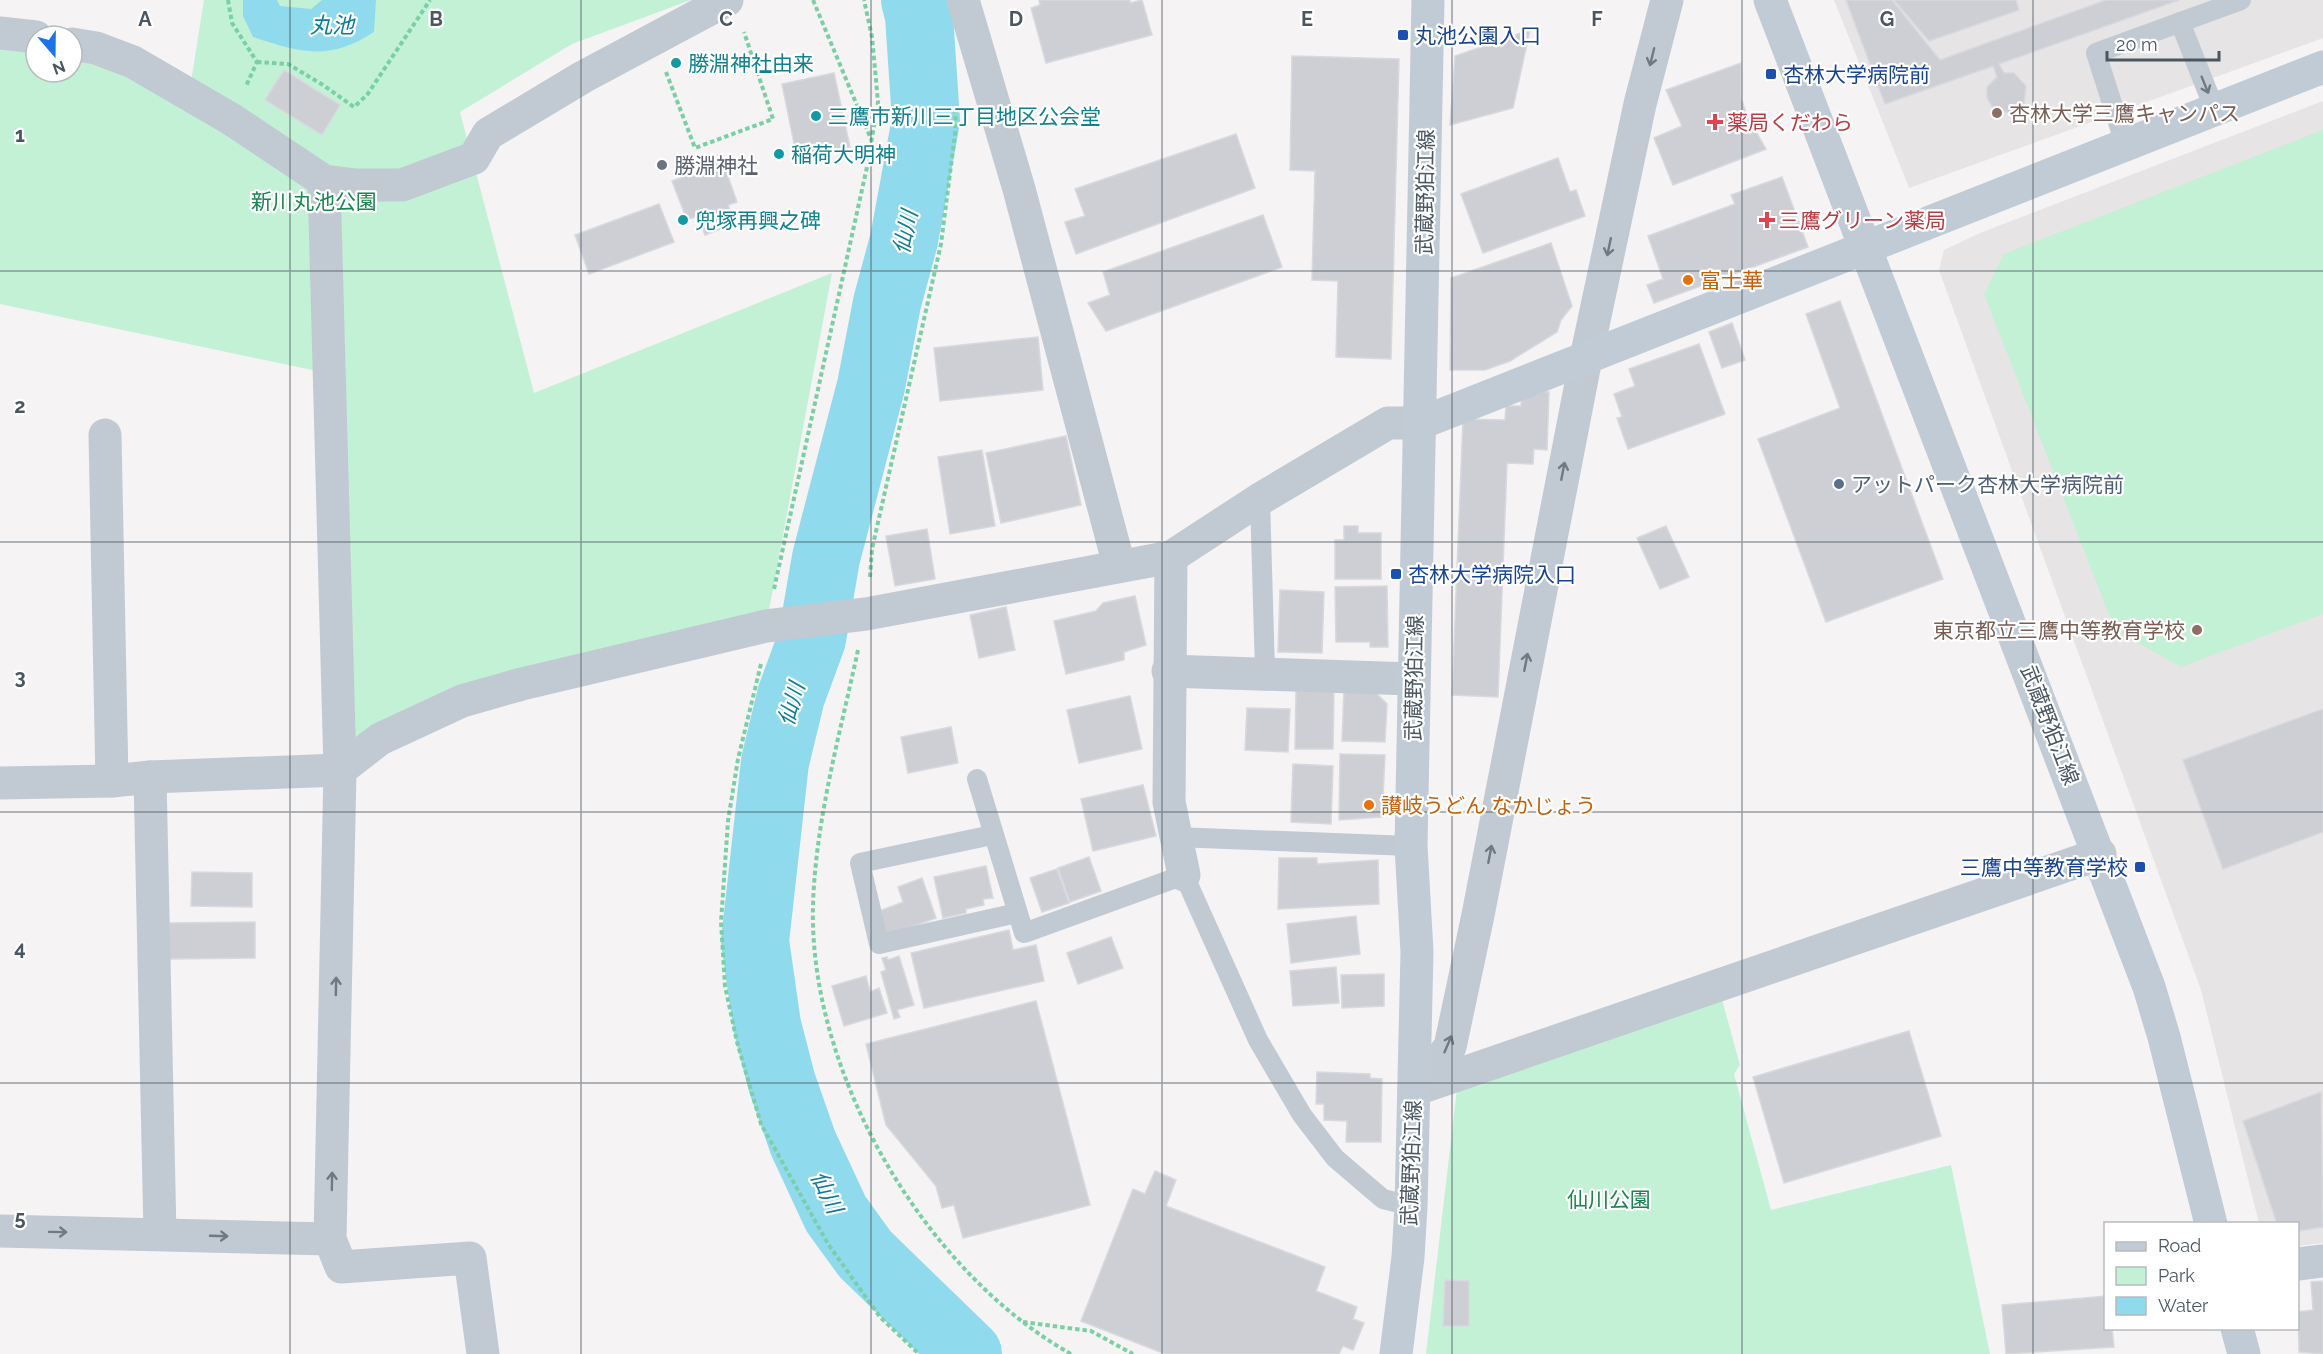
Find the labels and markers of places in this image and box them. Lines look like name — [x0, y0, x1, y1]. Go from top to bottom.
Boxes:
place label: 丸池公園入口 — [1415, 23, 1541, 48]
marker: 丸池公園入口 — [1396, 28, 1410, 42]
place label: 勝淵神社由来 — [688, 51, 814, 76]
marker: 勝淵神社由来 — [669, 56, 683, 70]
place label: 杏林大学病院前 — [1783, 62, 1930, 87]
marker: 杏林大学病院前 — [1764, 67, 1778, 81]
place label: 杏林大学三鷹キャンパス — [2009, 101, 2240, 126]
place label: 三鷹市新川三丁目地区公会堂 — [828, 104, 1101, 129]
marker: 杏林大学三鷹キャンパス — [1990, 106, 2004, 120]
marker: 三鷹市新川三丁目地区公会堂 — [809, 109, 823, 123]
place label: 薬局くだわら — [1727, 110, 1853, 135]
marker: 薬局くだわら — [1708, 115, 1722, 129]
place label: 稲荷大明神 — [791, 142, 896, 167]
marker: 稲荷大明神 — [772, 147, 786, 161]
place label: 勝淵神社 — [674, 153, 758, 178]
marker: 勝淵神社 — [655, 158, 669, 172]
place label: 兜塚再興之碑 — [695, 208, 821, 233]
place label: 三鷹グリーン薬局 — [1779, 208, 1946, 233]
marker: 兜塚再興之碑 — [676, 213, 690, 227]
marker: 三鷹グリーン薬局 — [1760, 213, 1774, 227]
place label: 富士華 — [1700, 268, 1763, 293]
marker: 富士華 — [1681, 273, 1695, 287]
place label: アットパーク杏林大学病院前 — [1851, 472, 2124, 497]
marker: アットパーク杏林大学病院前 — [1832, 477, 1846, 491]
place label: 杏林大学病院入口 — [1408, 562, 1576, 587]
marker: 杏林大学病院入口 — [1389, 567, 1403, 581]
place label: 東京都立三鷹中等教育学校 — [1933, 618, 2185, 643]
marker: 東京都立三鷹中等教育学校 — [2190, 623, 2204, 637]
place label: 讃岐うどん なかじょう — [1381, 793, 1596, 818]
marker: 讃岐うどん なかじょう — [1362, 798, 1376, 812]
place label: 三鷹中等教育学校 — [1960, 855, 2128, 880]
marker: 三鷹中等教育学校 — [2133, 860, 2147, 874]

